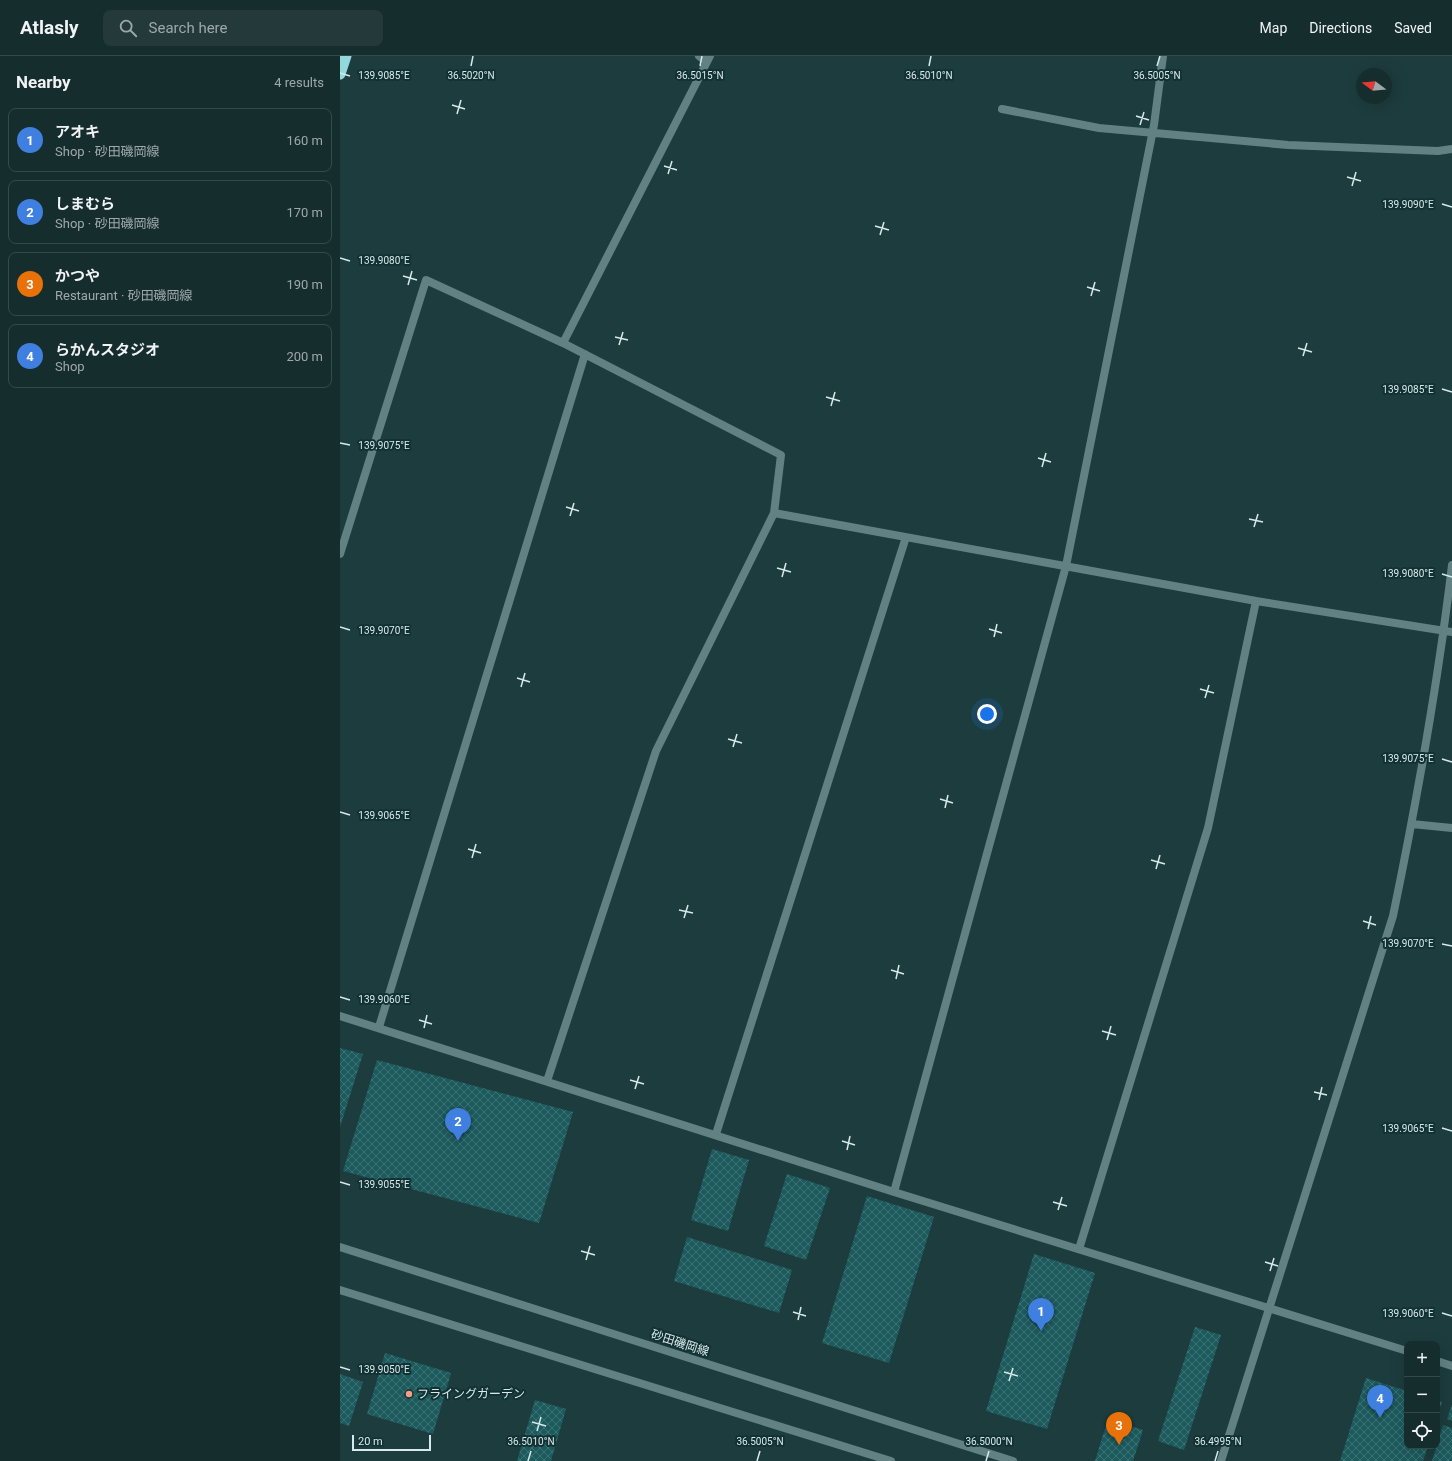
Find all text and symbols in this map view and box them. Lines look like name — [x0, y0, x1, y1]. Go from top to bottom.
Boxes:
search box — [103, 10, 383, 46]
text: Atlasly — [20, 16, 79, 39]
icon: search — [117, 17, 139, 39]
text: Search here — [149, 19, 228, 37]
text: Map — [1260, 20, 1287, 36]
text: Directions — [1309, 20, 1372, 36]
text: Saved — [1394, 20, 1432, 36]
north arrow — [1356, 68, 1392, 104]
text: 139.9085°E — [358, 70, 410, 81]
text: 36.5020°N — [447, 70, 495, 81]
text: 36.5015°N — [676, 70, 724, 81]
text: 36.5010°N — [905, 70, 953, 81]
text: 36.5005°N — [1133, 70, 1181, 81]
text: Nearby — [16, 72, 71, 92]
text: 4 results — [274, 75, 324, 90]
text: アオキ — [55, 123, 100, 141]
text: 1 — [26, 133, 34, 148]
text: 160 m — [286, 133, 323, 148]
text: Shop · 砂田磯岡線 — [55, 144, 159, 159]
text: しまむら — [55, 195, 115, 213]
text: 139.9090°E — [1382, 199, 1434, 210]
text: 2 — [26, 205, 34, 220]
text: 170 m — [286, 205, 323, 220]
text: Shop · 砂田磯岡線 — [55, 216, 159, 231]
text: 139.9080°E — [358, 255, 410, 266]
text: かつや — [55, 267, 100, 285]
text: 3 — [26, 277, 34, 292]
text: 190 m — [286, 277, 323, 292]
text: Restaurant · 砂田磯岡線 — [55, 288, 193, 303]
text: らかんスタジオ — [55, 341, 160, 359]
text: 4 — [26, 349, 34, 364]
text: 200 m — [286, 349, 323, 364]
text: Shop — [55, 359, 85, 374]
text: 139.9085°E — [1382, 384, 1434, 395]
text: 139.9075°E — [358, 440, 410, 451]
text: 139.9080°E — [1382, 568, 1434, 579]
text: 139.9070°E — [358, 625, 410, 636]
your location — [977, 704, 997, 724]
text: 139.9075°E — [1382, 753, 1434, 764]
text: 139.9065°E — [358, 810, 410, 821]
text: 139.9070°E — [1382, 938, 1434, 949]
text: 139.9060°E — [358, 994, 410, 1005]
pin: 2 — [445, 1108, 471, 1141]
text: 139.9065°E — [1382, 1123, 1434, 1134]
text: 139.9055°E — [358, 1179, 410, 1190]
pin: 1 — [1028, 1298, 1054, 1331]
text: 139.9060°E — [1382, 1308, 1434, 1319]
street label: 砂田磯岡線 — [649, 1327, 711, 1359]
map controls — [1404, 1341, 1440, 1449]
button: + — [1404, 1341, 1440, 1377]
text: 139.9050°E — [358, 1364, 410, 1375]
button: − — [1404, 1377, 1440, 1413]
pin: 4 — [1367, 1385, 1393, 1418]
place label: フライングガーデン — [417, 1387, 525, 1401]
marker: フライングガーデン — [404, 1389, 414, 1399]
pin: 3 — [1106, 1412, 1132, 1445]
button: locate — [1404, 1413, 1440, 1449]
scale bar — [352, 1433, 431, 1452]
text: 20 m — [358, 1435, 383, 1448]
text: 36.5010°N — [507, 1436, 555, 1447]
text: 36.5005°N — [736, 1436, 784, 1447]
text: 36.5000°N — [965, 1436, 1013, 1447]
text: 36.4995°N — [1194, 1436, 1242, 1447]

